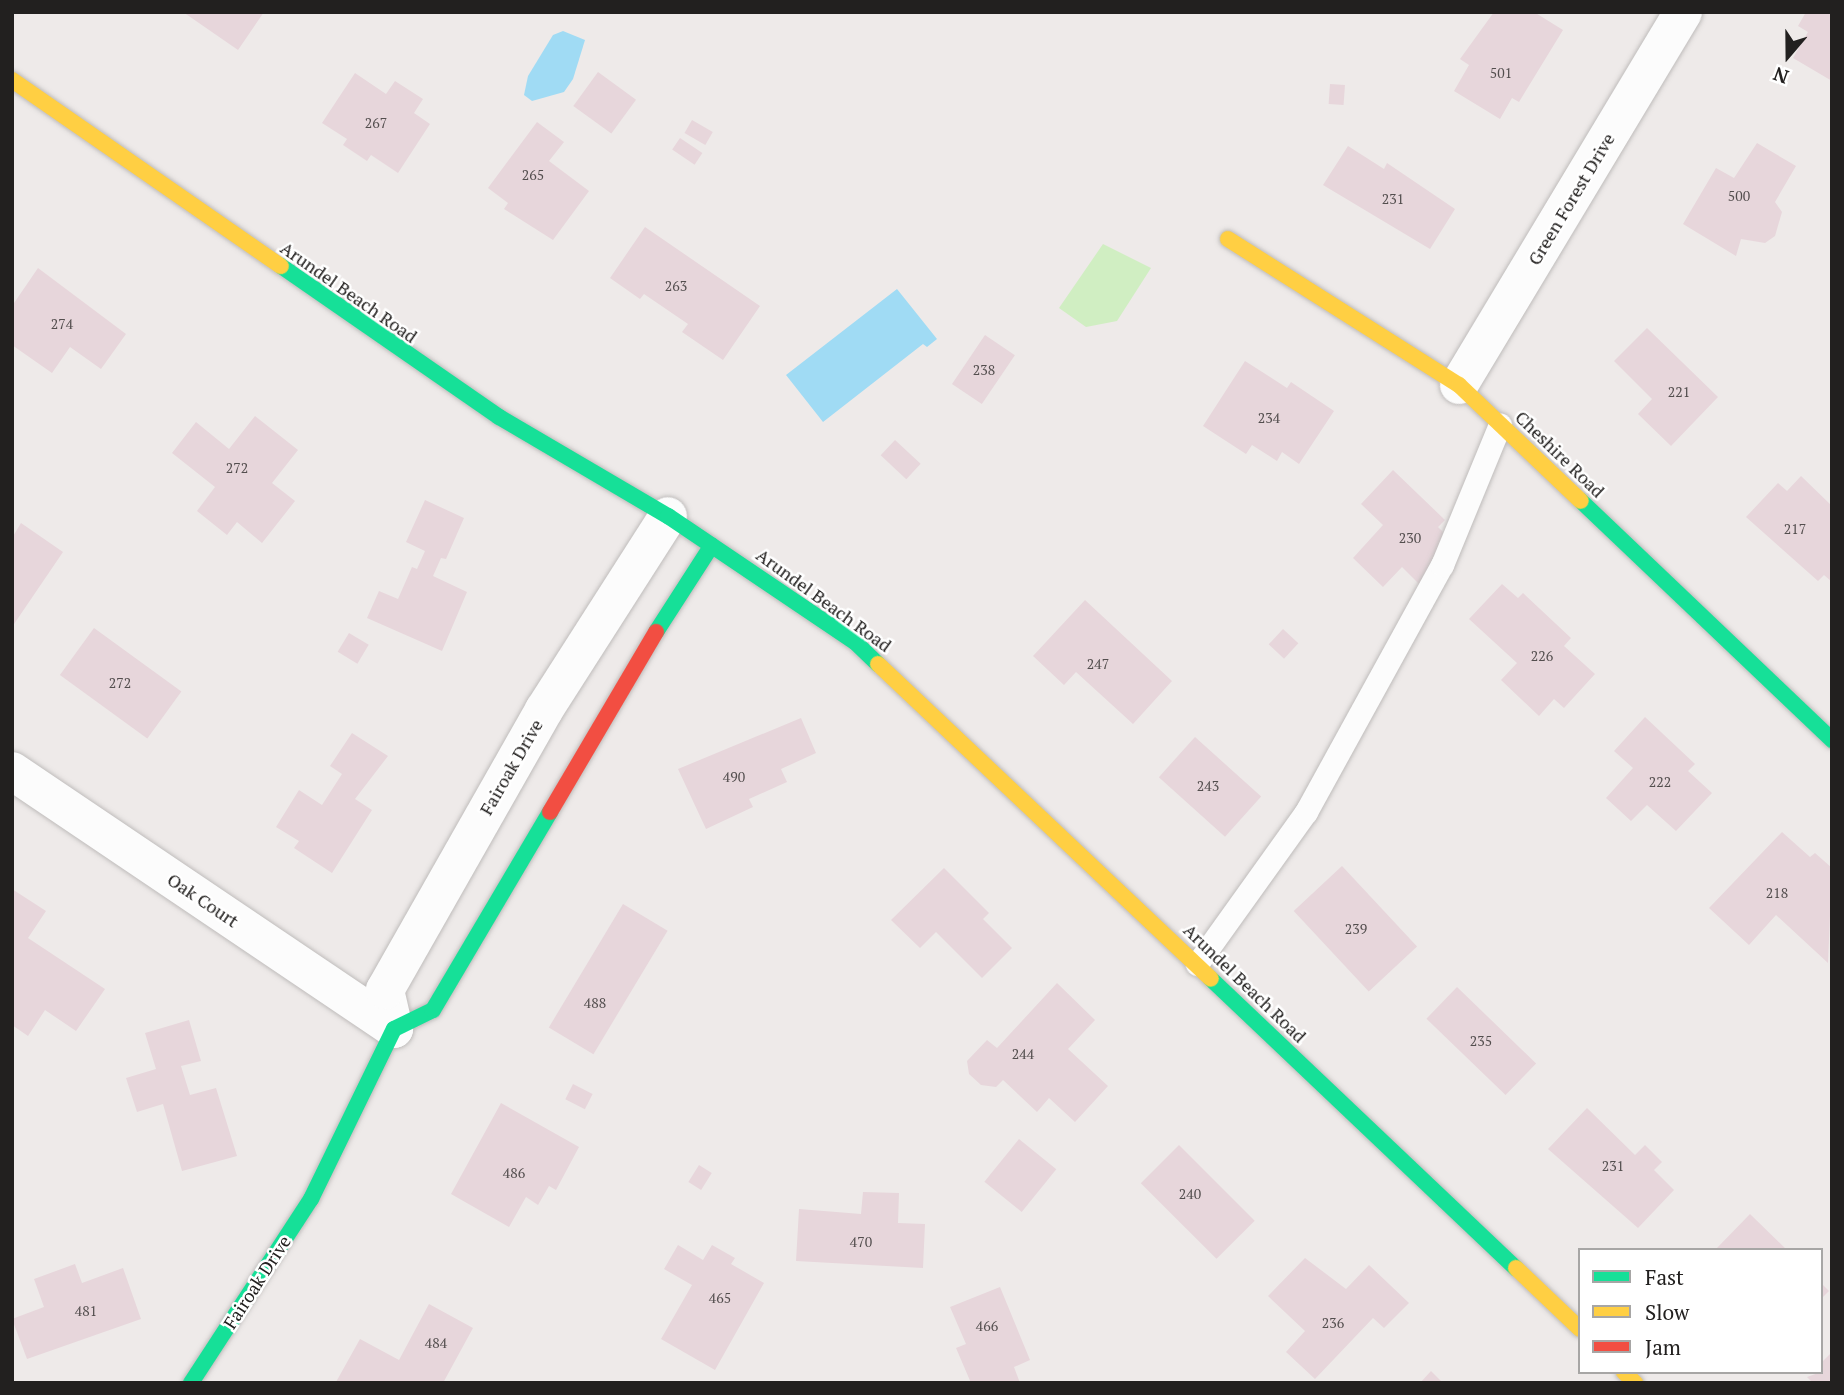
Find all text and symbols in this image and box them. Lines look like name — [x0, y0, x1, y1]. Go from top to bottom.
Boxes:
north arrow — [1753, 21, 1823, 91]
text: N — [1770, 62, 1792, 90]
house number: 501 — [1490, 65, 1512, 81]
house number: 267 — [365, 115, 387, 131]
street label: Green Forest Drive — [1523, 129, 1619, 269]
house number: 265 — [522, 167, 544, 183]
house number: 500 — [1728, 188, 1750, 204]
house number: 231 — [1382, 191, 1404, 207]
street label: Arundel Beach Road — [277, 237, 421, 347]
house number: 263 — [665, 278, 687, 294]
house number: 274 — [51, 316, 73, 332]
house number: 238 — [973, 362, 995, 378]
house number: 221 — [1668, 384, 1690, 400]
street label: Cheshire Road — [1511, 406, 1609, 502]
house number: 234 — [1258, 410, 1280, 426]
house number: 272 — [226, 460, 248, 476]
house number: 217 — [1784, 521, 1806, 537]
house number: 230 — [1399, 530, 1421, 546]
street label: Arundel Beach Road — [752, 544, 896, 656]
house number: 226 — [1531, 648, 1553, 664]
house number: 247 — [1087, 656, 1109, 672]
house number: 272 — [109, 675, 131, 691]
street label: Fairoak Drive — [475, 715, 547, 819]
house number: 490 — [723, 769, 745, 785]
house number: 222 — [1649, 774, 1671, 790]
house number: 243 — [1197, 778, 1219, 794]
street label: Oak Court — [163, 868, 243, 932]
house number: 218 — [1766, 885, 1788, 901]
street label: Arundel Beach Road — [1179, 919, 1311, 1047]
house number: 239 — [1345, 921, 1367, 937]
house number: 488 — [584, 995, 606, 1011]
house number: 235 — [1470, 1033, 1492, 1049]
house number: 244 — [1012, 1046, 1034, 1062]
house number: 231 — [1602, 1158, 1624, 1174]
house number: 486 — [503, 1165, 525, 1181]
house number: 240 — [1179, 1186, 1201, 1202]
street label: Fairoak Drive — [219, 1231, 295, 1333]
house number: 470 — [850, 1234, 872, 1250]
legend — [1578, 1248, 1823, 1374]
text: Fast — [1645, 1263, 1684, 1291]
house number: 465 — [709, 1290, 731, 1306]
text: Slow — [1645, 1298, 1689, 1326]
house number: 481 — [75, 1303, 97, 1319]
house number: 236 — [1322, 1315, 1344, 1331]
house number: 466 — [976, 1318, 998, 1334]
text: Jam — [1645, 1333, 1681, 1361]
house number: 484 — [425, 1335, 447, 1351]

